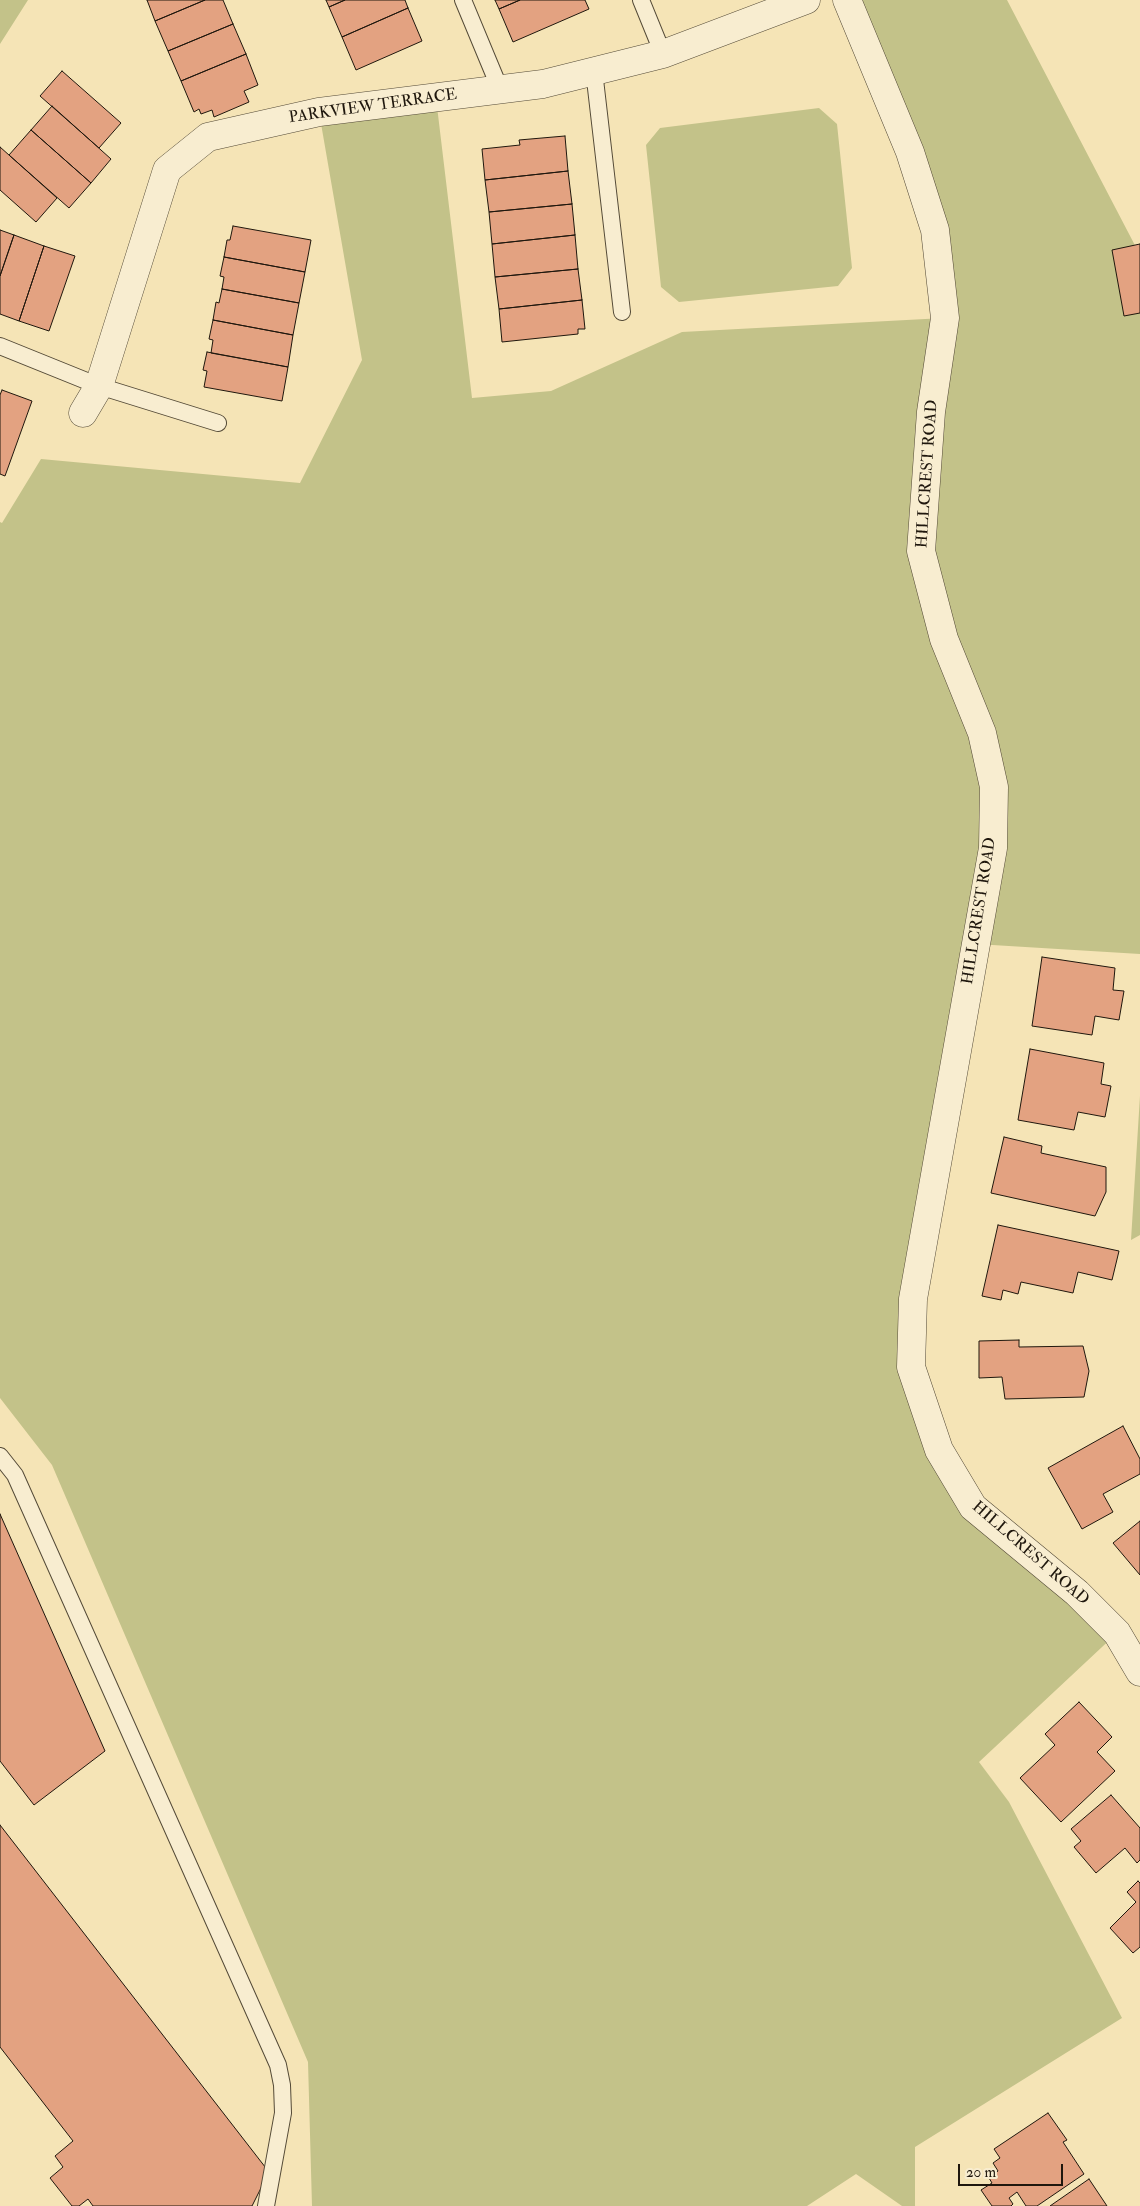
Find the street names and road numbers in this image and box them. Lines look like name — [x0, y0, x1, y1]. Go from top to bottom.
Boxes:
street label: PARKVIEW TERRACE — [288, 86, 458, 128]
street label: HILLCREST ROAD — [913, 399, 943, 549]
street label: HILLCREST ROAD — [959, 836, 1001, 986]
street label: HILLCREST ROAD — [968, 1498, 1092, 1610]

